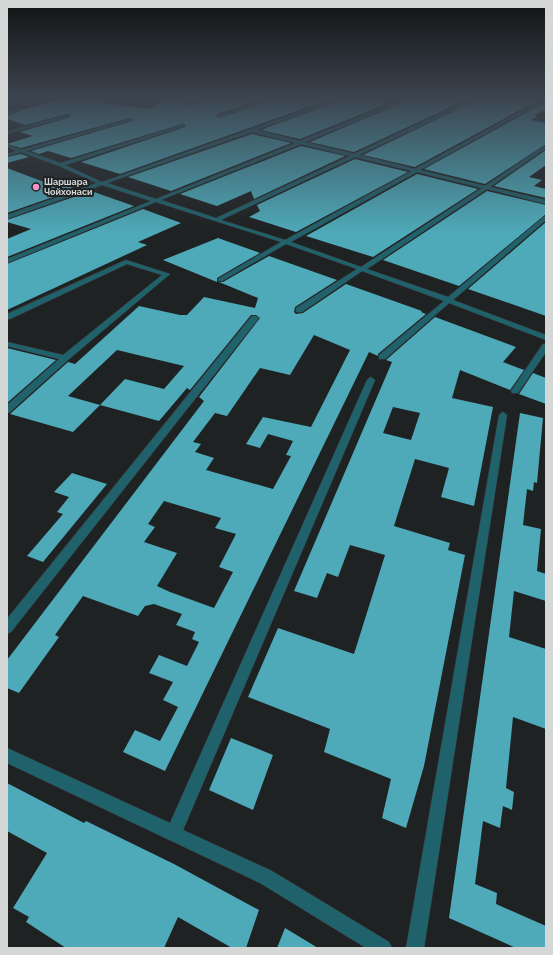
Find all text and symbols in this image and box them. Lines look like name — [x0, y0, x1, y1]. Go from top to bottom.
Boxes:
place label: Шаршара Чойхонаси — [44, 177, 92, 197]
marker: Шаршара Чойхонаси — [31, 182, 41, 192]

